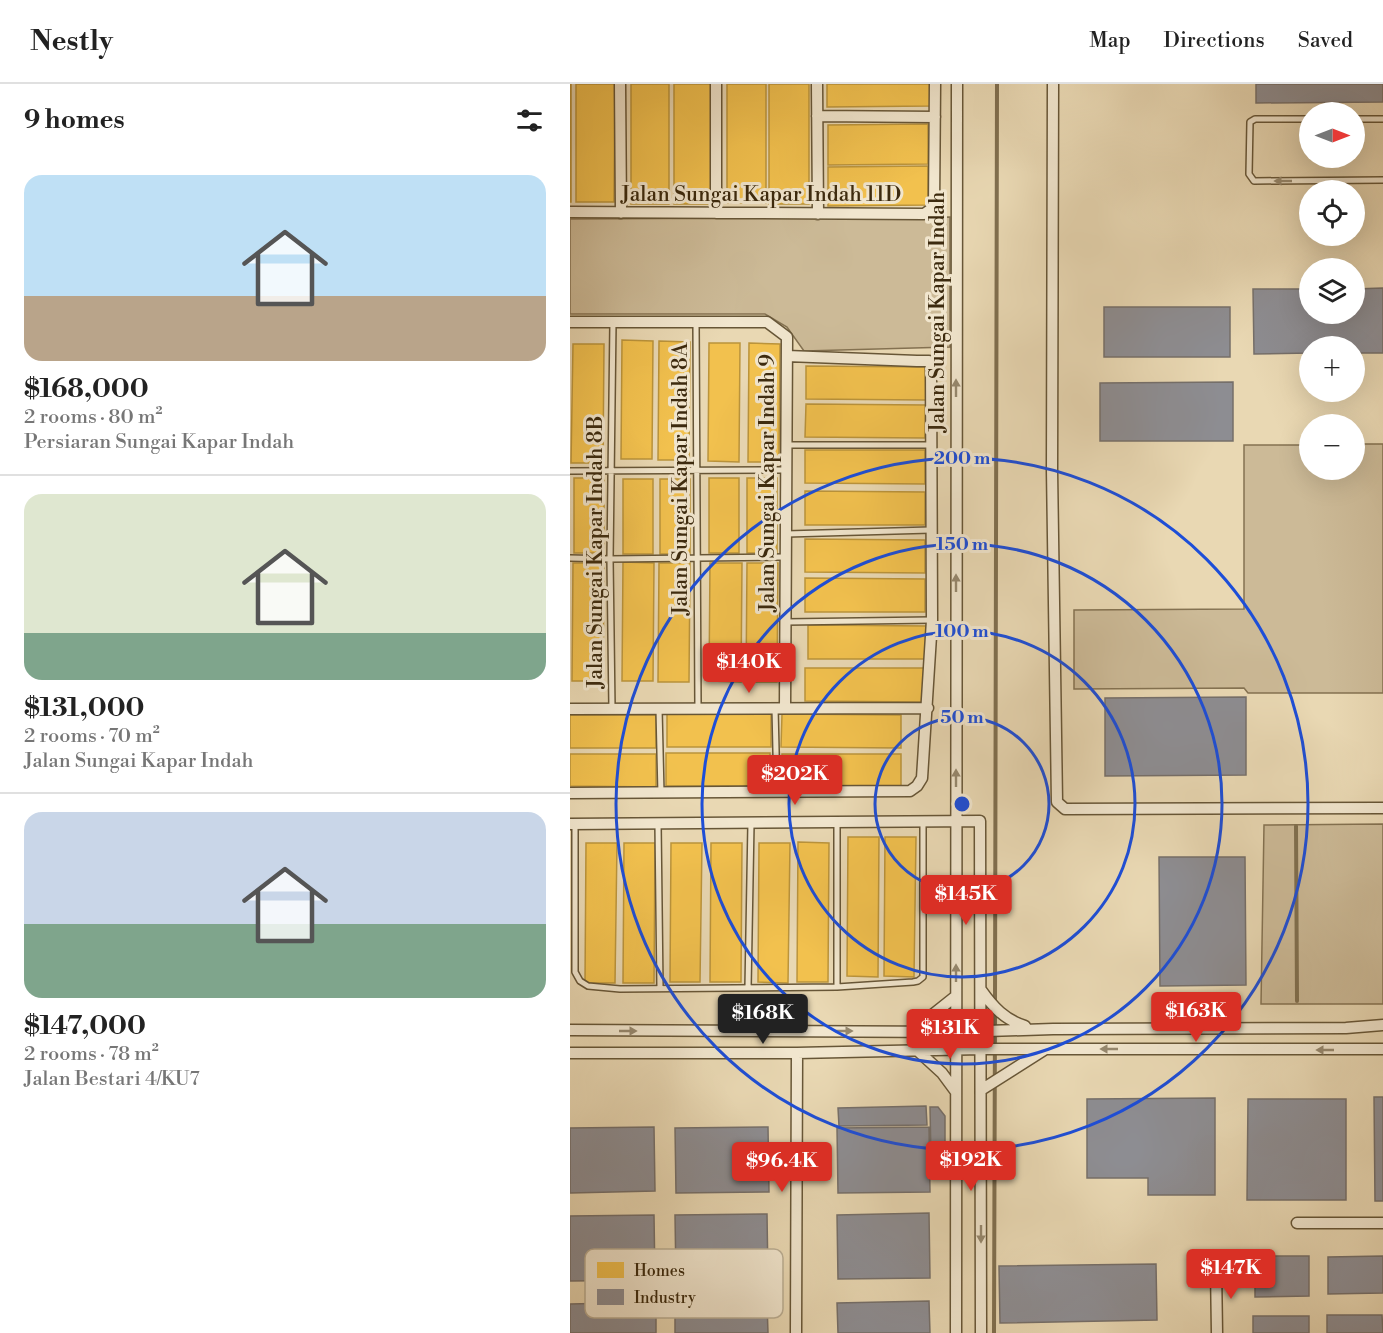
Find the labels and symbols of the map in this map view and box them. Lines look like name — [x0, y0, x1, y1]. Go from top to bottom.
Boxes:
north arrow — [1299, 102, 1365, 168]
one-way arrow — [1273, 176, 1292, 186]
street label: Jalan Sungai Kapar Indah 11D — [620, 182, 901, 208]
street label: Jalan Sungai Kapar Indah — [925, 191, 951, 434]
street label: Jalan Sungai Kapar Indah 8A — [668, 342, 694, 616]
street label: Jalan Sungai Kapar Indah 9 — [755, 354, 781, 613]
one-way arrow — [951, 379, 961, 398]
street label: Jalan Sungai Kapar Indah 8B — [583, 416, 609, 689]
text: 200 m — [934, 447, 991, 470]
text: 150 m — [936, 533, 989, 556]
one-way arrow — [951, 574, 961, 593]
text: 100 m — [935, 620, 989, 643]
pin: $140K — [707, 643, 791, 694]
text: 50 m — [940, 706, 984, 729]
pin: $202K — [753, 755, 837, 806]
one-way arrow — [951, 769, 961, 788]
centre of rings — [952, 794, 972, 814]
pin: $145K — [924, 875, 1008, 926]
one-way arrow — [951, 964, 961, 983]
pin: $163K — [1154, 992, 1238, 1043]
pin: $168K — [721, 994, 805, 1045]
pin: $131K — [908, 1009, 992, 1060]
one-way arrow — [619, 1026, 638, 1036]
one-way arrow — [835, 1026, 854, 1036]
one-way arrow — [1099, 1045, 1118, 1054]
one-way arrow — [1315, 1045, 1334, 1055]
pin: $192K — [929, 1141, 1013, 1192]
pin: $96.4K — [733, 1142, 831, 1193]
one-way arrow — [976, 1224, 986, 1243]
legend — [585, 1249, 783, 1318]
pin: $147K — [1189, 1249, 1273, 1300]
text: Homes — [634, 1261, 685, 1281]
text: Industry — [634, 1288, 696, 1308]

